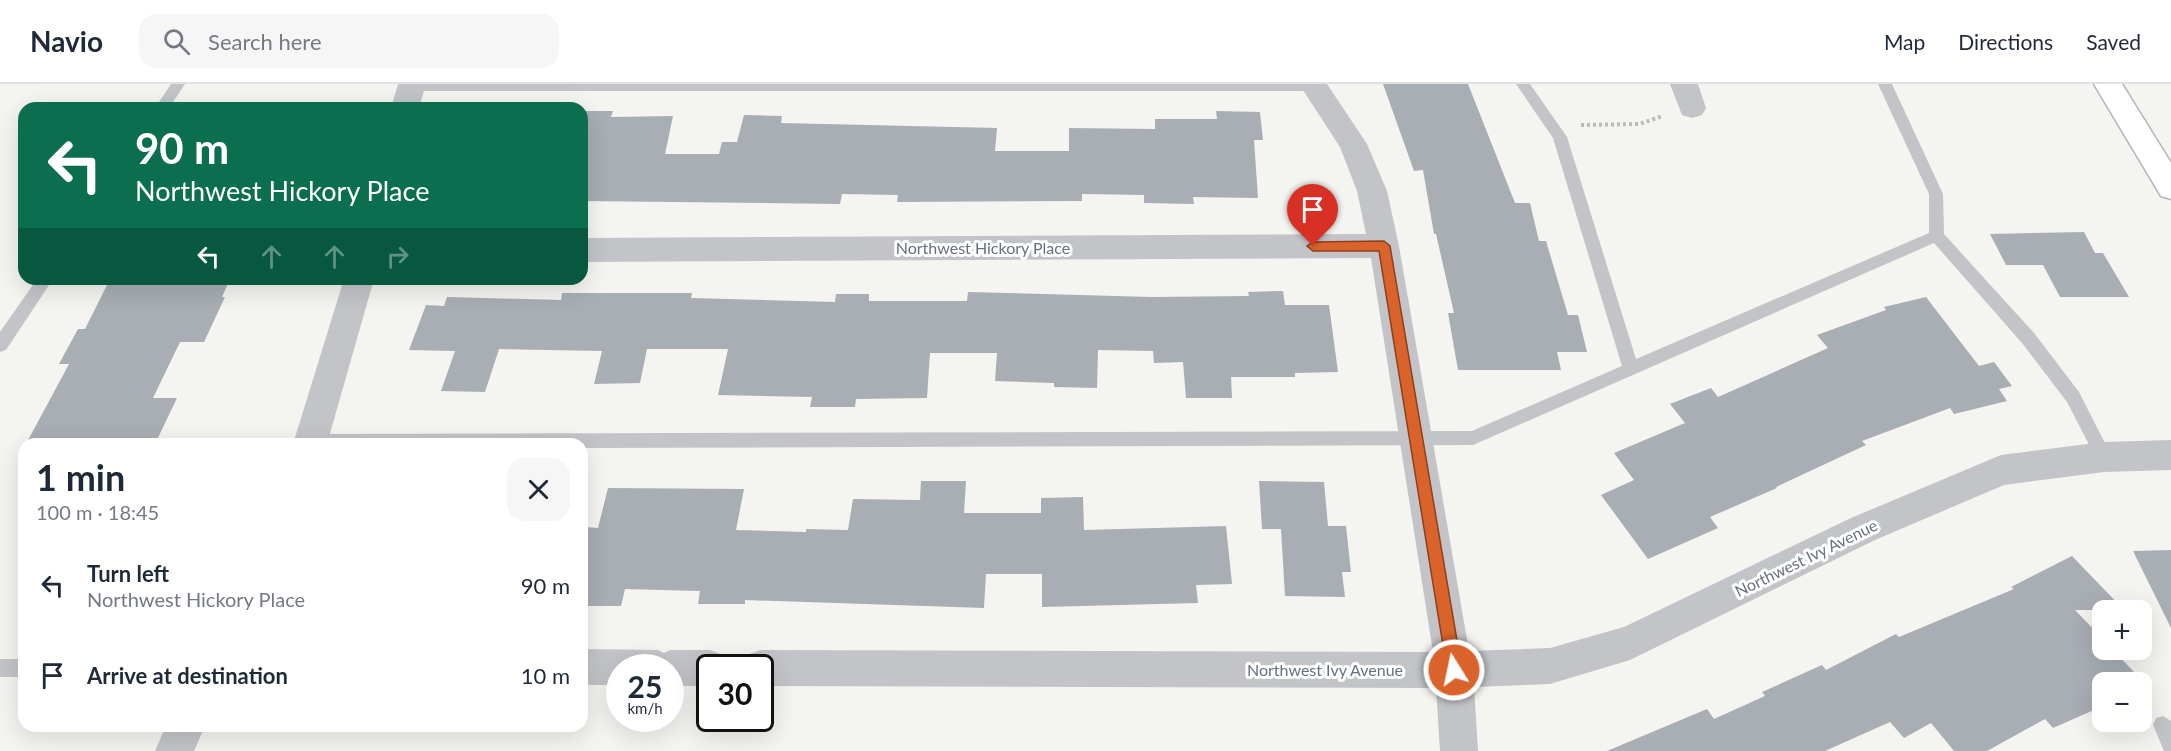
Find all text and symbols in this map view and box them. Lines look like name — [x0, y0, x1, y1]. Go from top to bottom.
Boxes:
search box — [139, 14, 559, 68]
text: Navio — [30, 24, 103, 58]
icon: search — [160, 25, 193, 58]
text: Search here — [208, 28, 322, 55]
text: Map — [1884, 29, 1925, 54]
text: Directions — [1958, 29, 2053, 54]
text: Saved — [2086, 29, 2141, 54]
text: 90 m — [135, 123, 229, 173]
icon: left — [36, 126, 114, 204]
text: Northwest Hickory Place — [135, 174, 429, 207]
pin — [1287, 184, 1338, 246]
icon: arrive — [1296, 193, 1329, 226]
street label: Northwest Hickory Place — [896, 238, 1070, 257]
icon: left — [192, 240, 225, 273]
icon: ahead — [255, 240, 288, 273]
icon: ahead — [318, 240, 351, 273]
icon: right — [381, 240, 414, 273]
text: 1 min — [36, 455, 125, 499]
button: close — [507, 458, 570, 521]
text: 100 m · 18:45 — [36, 500, 159, 524]
street label: Northwest Ivy Avenue — [1731, 515, 1880, 600]
text: Turn left — [87, 560, 169, 587]
icon: left — [36, 569, 69, 602]
text: 90 m — [521, 572, 570, 599]
text: Northwest Hickory Place — [87, 587, 305, 611]
map controls — [2092, 600, 2152, 732]
button: + — [2092, 600, 2152, 660]
position arrow — [1422, 638, 1486, 702]
speed limit sign: 30 — [696, 654, 774, 732]
icon: arrive — [36, 659, 69, 692]
street label: Northwest Ivy Avenue — [1247, 660, 1403, 679]
text: Arrive at destination — [87, 662, 288, 689]
text: 10 m — [521, 662, 570, 689]
text: 25 — [628, 668, 662, 704]
button: − — [2092, 672, 2152, 732]
text: km/h — [627, 699, 663, 717]

